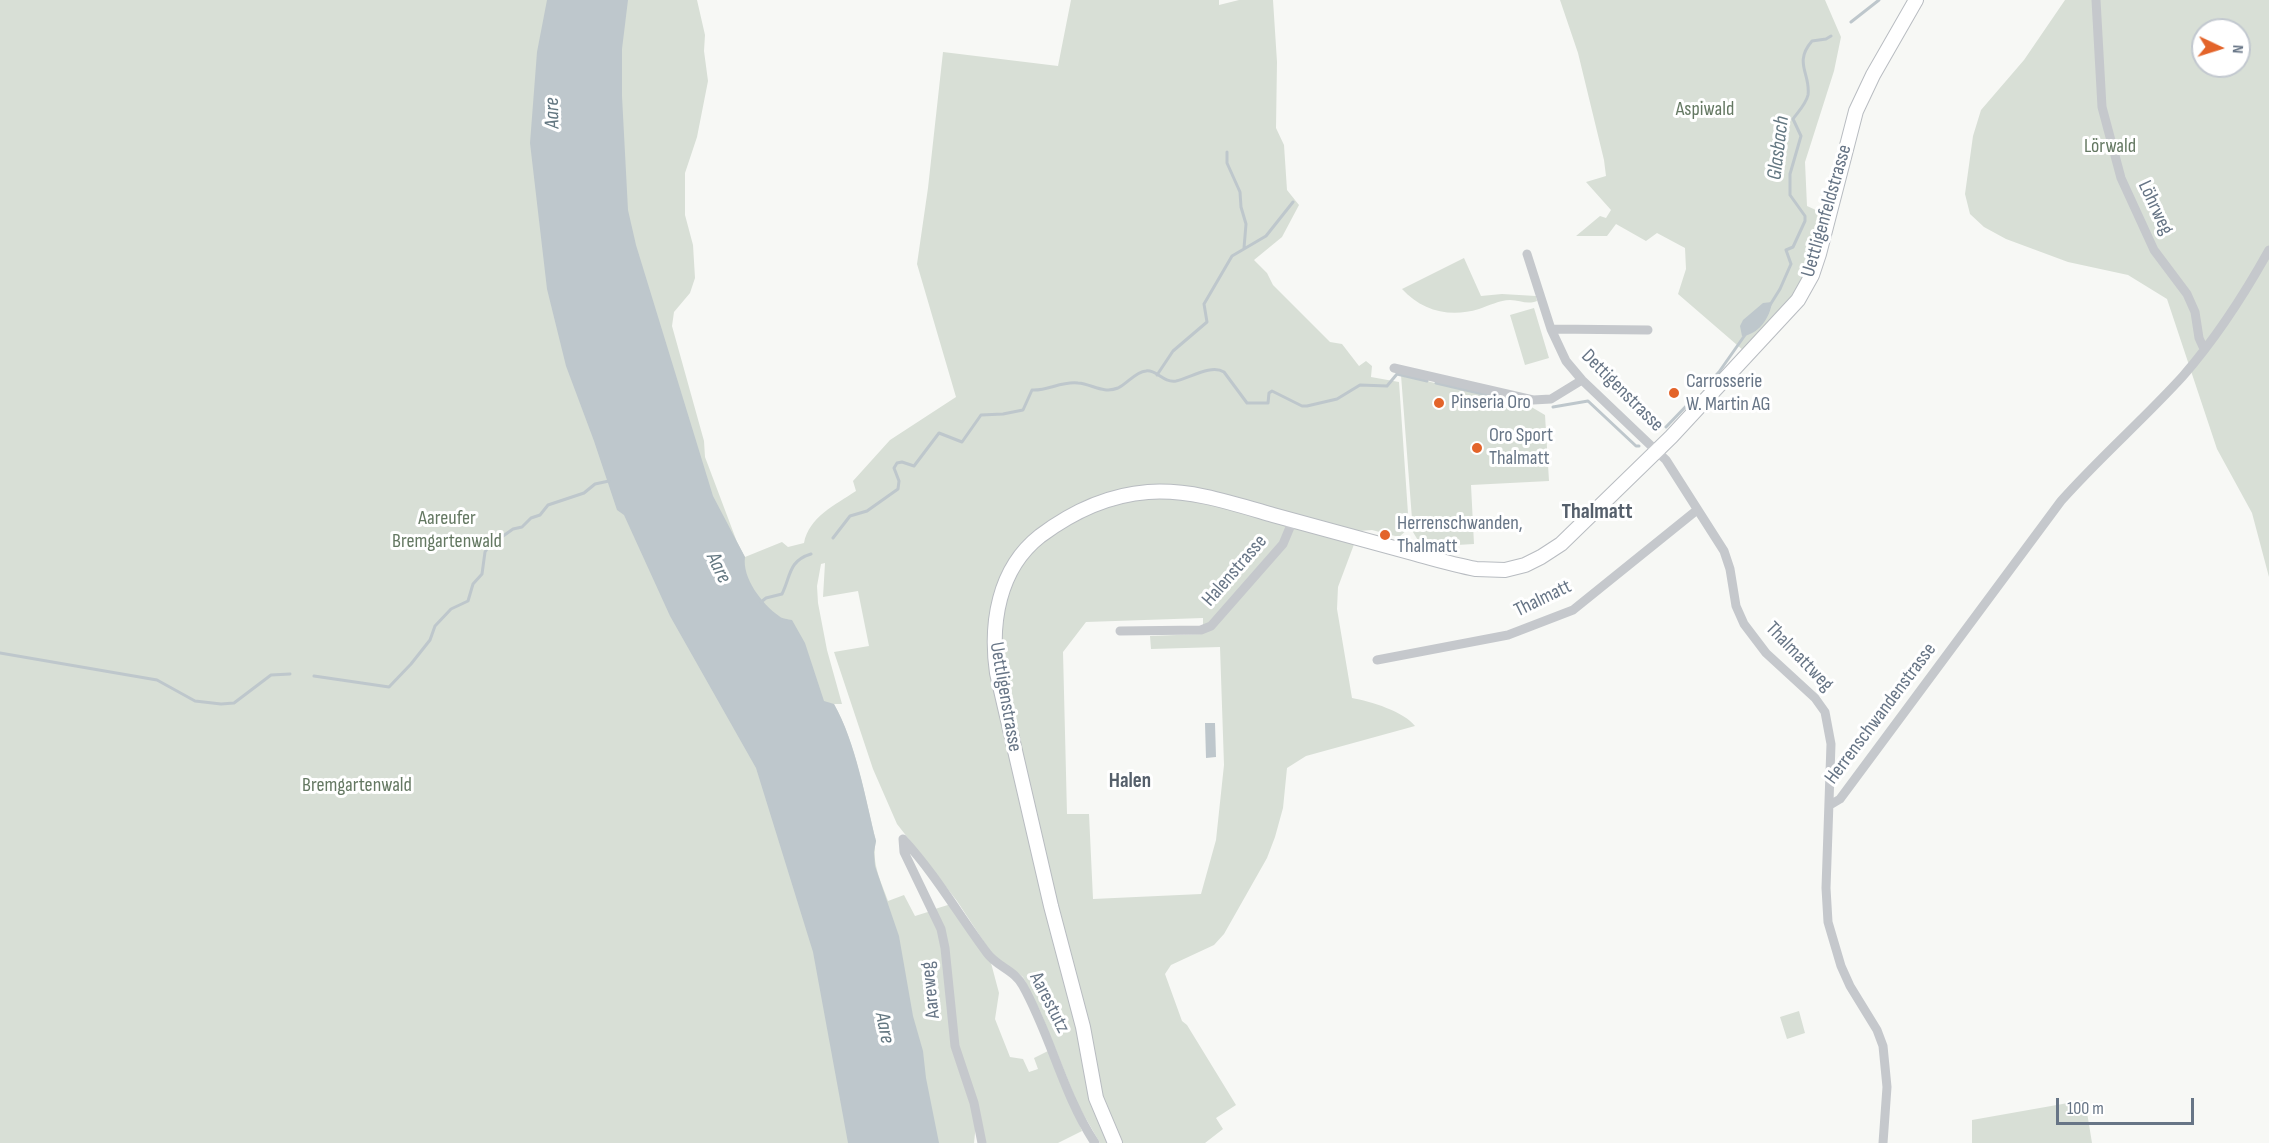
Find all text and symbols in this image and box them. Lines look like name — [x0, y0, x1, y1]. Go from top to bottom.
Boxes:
north arrow — [2191, 18, 2251, 78]
text: N — [2228, 44, 2247, 54]
water label: Aare — [540, 97, 566, 129]
park label: Aspiwald — [1676, 98, 1734, 122]
water label: Glasbach — [1763, 115, 1795, 181]
park label: Lörwald — [2084, 135, 2136, 159]
street label: Uettligenfeldstrasse — [1797, 142, 1857, 280]
street label: Löhrweg — [2132, 177, 2178, 239]
street label: Dettigenstrasse — [1576, 345, 1668, 437]
place label: Carrosserie W. Martin AG — [1686, 370, 1770, 417]
marker: Carrosserie W. Martin AG — [1667, 386, 1681, 400]
place label: Pinseria Oro — [1451, 391, 1531, 415]
marker: Pinseria Oro — [1432, 396, 1446, 410]
place label: Oro Sport Thalmatt — [1489, 424, 1553, 471]
marker: Oro Sport Thalmatt — [1470, 441, 1484, 455]
district label: Thalmatt — [1562, 499, 1632, 525]
park label: Aareufer Bremgartenwald — [392, 507, 502, 554]
place label: Herrenschwanden, Thalmatt — [1397, 512, 1523, 559]
marker: Herrenschwanden, Thalmatt — [1378, 528, 1392, 542]
street label: Halenstrasse — [1197, 530, 1273, 612]
water label: Aare — [700, 548, 736, 588]
street label: Thalmatt — [1510, 575, 1576, 623]
street label: Thalmattweg — [1760, 617, 1838, 697]
street label: Herrenschwandenstrasse — [1820, 639, 1942, 789]
street label: Uettligenstrasse — [984, 640, 1026, 754]
district label: Halen — [1109, 769, 1151, 795]
park label: Bremgartenwald — [302, 774, 412, 798]
street label: Aareweg — [916, 960, 946, 1020]
street label: Aarestutz — [1024, 969, 1074, 1037]
water label: Aare — [869, 1010, 899, 1046]
scale bar — [2059, 1086, 2197, 1124]
text: 100 m — [2067, 1098, 2104, 1119]

